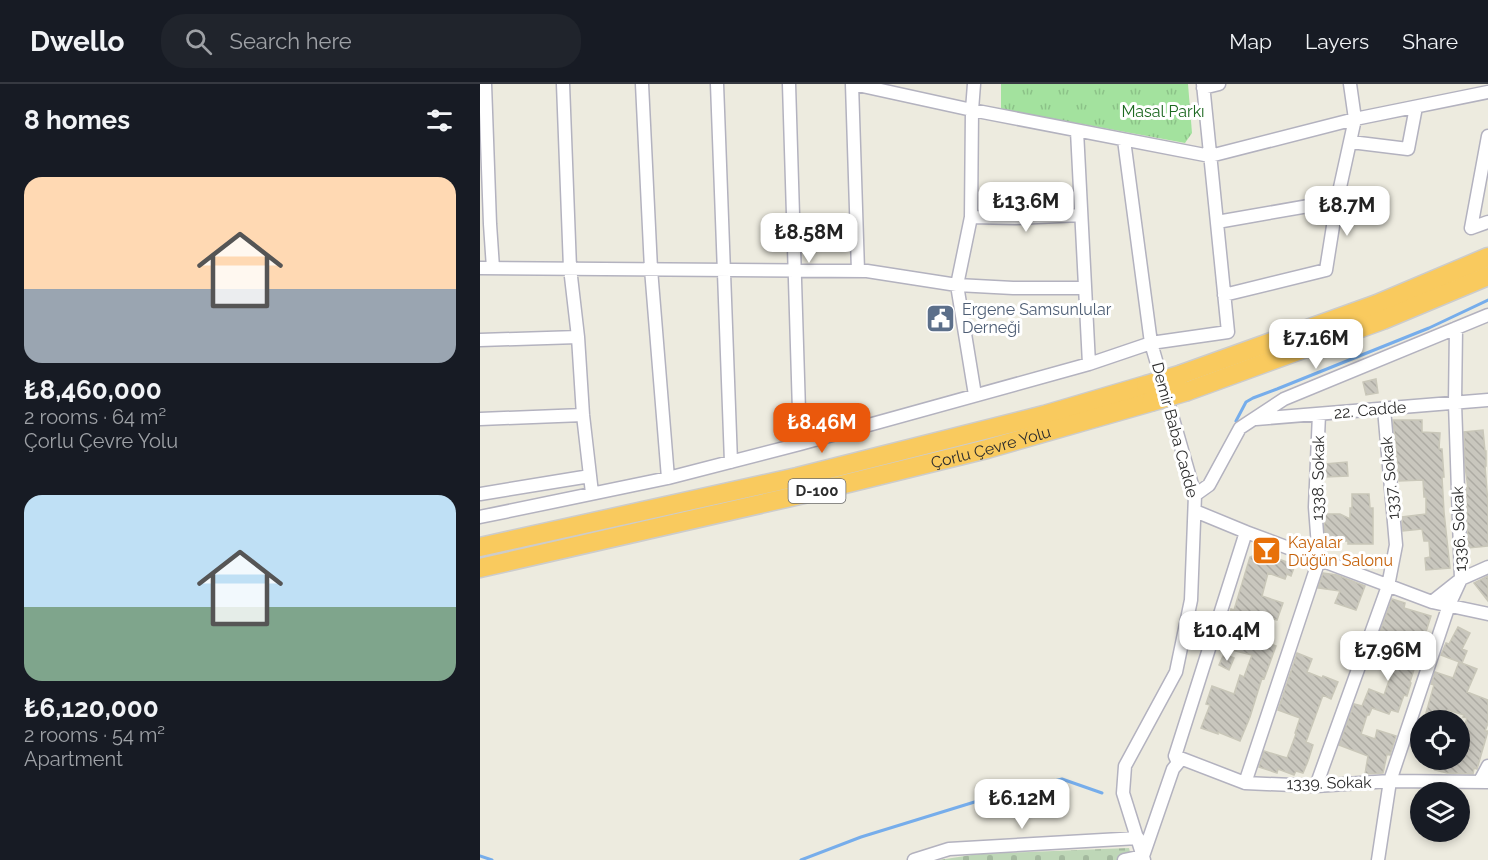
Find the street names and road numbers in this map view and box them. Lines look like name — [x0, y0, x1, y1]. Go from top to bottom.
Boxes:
street label: Demir Baba Cadde — [1148, 360, 1202, 500]
street label: 22. Cadde — [1333, 397, 1407, 423]
street label: Çorlu Çevre Yolu — [929, 422, 1053, 472]
street label: 1338. Sokak — [1308, 435, 1328, 521]
street label: 1337. Sokak — [1377, 435, 1403, 520]
road number: D-100 — [788, 479, 846, 503]
street label: 1336. Sokak — [1448, 485, 1470, 572]
street label: 1339. Sokak — [1286, 773, 1372, 793]

